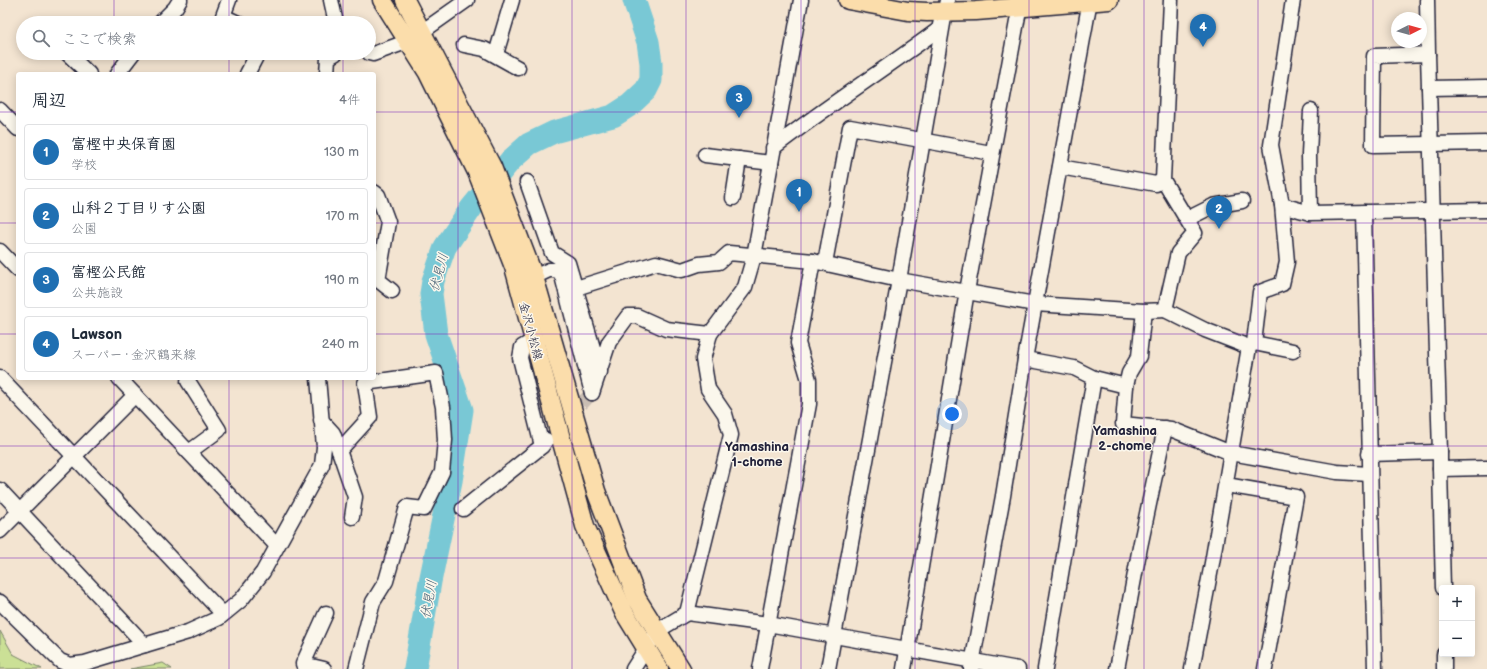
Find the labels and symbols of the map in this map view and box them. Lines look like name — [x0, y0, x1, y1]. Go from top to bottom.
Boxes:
north arrow — [1391, 12, 1427, 48]
pin: 4 — [1190, 14, 1216, 47]
pin: 3 — [726, 85, 752, 118]
pin: 1 — [786, 179, 812, 212]
pin: 2 — [1206, 196, 1232, 229]
water label: 伏見川 — [426, 251, 452, 293]
street label: 金沢小松線 — [516, 300, 546, 362]
your location — [942, 404, 962, 424]
district label: Yamashina 2-chome — [1093, 423, 1157, 454]
district label: Yamashina 1-chome — [725, 439, 789, 470]
water label: 伏見川 — [418, 579, 440, 620]

